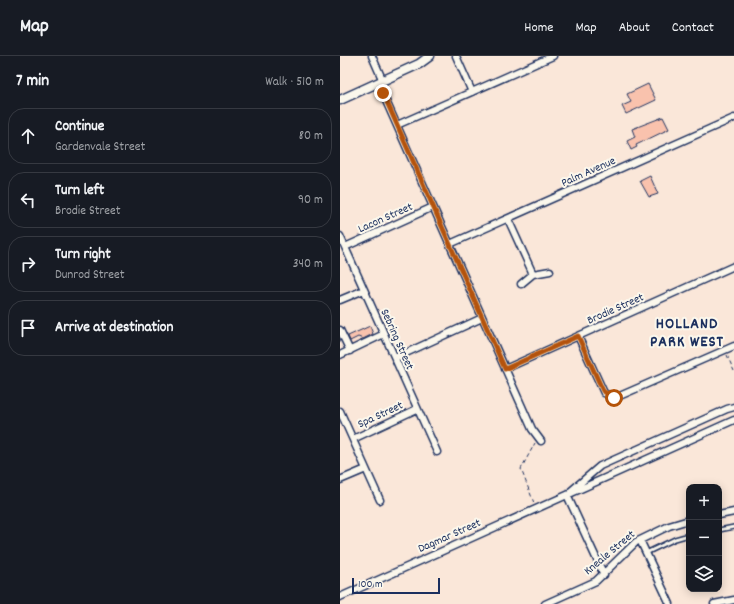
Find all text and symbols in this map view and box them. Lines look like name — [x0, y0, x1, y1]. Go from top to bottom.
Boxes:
text: Map — [20, 14, 49, 41]
text: Home — [524, 18, 553, 38]
text: Map — [575, 18, 597, 38]
text: About — [619, 18, 650, 38]
text: Contact — [672, 18, 714, 38]
text: 7 min — [16, 70, 49, 94]
text: Walk · 510 m — [265, 73, 324, 92]
route end — [374, 84, 392, 102]
text: Continue — [55, 116, 104, 138]
icon: ahead — [17, 125, 39, 147]
text: 80 m — [299, 127, 323, 146]
text: Gardenvale Street — [55, 138, 145, 157]
street label: Palm Avenue — [559, 153, 618, 192]
text: Turn left — [55, 180, 104, 202]
icon: left — [17, 189, 39, 211]
text: 90 m — [298, 191, 323, 210]
street label: Lacon Street — [356, 199, 416, 238]
text: Brodie Street — [55, 202, 121, 221]
text: Turn right — [55, 244, 111, 266]
icon: right — [17, 253, 39, 275]
text: 340 m — [293, 255, 323, 274]
text: Dunrod Street — [55, 266, 125, 285]
street label: Brodie Street — [585, 289, 647, 329]
street label: Sebring Street — [376, 306, 418, 373]
district label: HOLLAND PARK WEST — [650, 313, 724, 354]
icon: arrive — [17, 317, 39, 339]
text: Arrive at destination — [55, 317, 173, 339]
route start — [605, 389, 623, 407]
street label: Spa Street — [355, 397, 407, 433]
map controls — [686, 484, 722, 592]
button: + — [686, 484, 722, 520]
street label: Dagmar Street — [415, 515, 484, 558]
button: − — [686, 520, 722, 556]
street label: Kneale Street — [581, 526, 640, 580]
button: layers — [686, 556, 722, 592]
scale bar — [352, 576, 440, 595]
text: 100 m — [358, 577, 382, 593]

